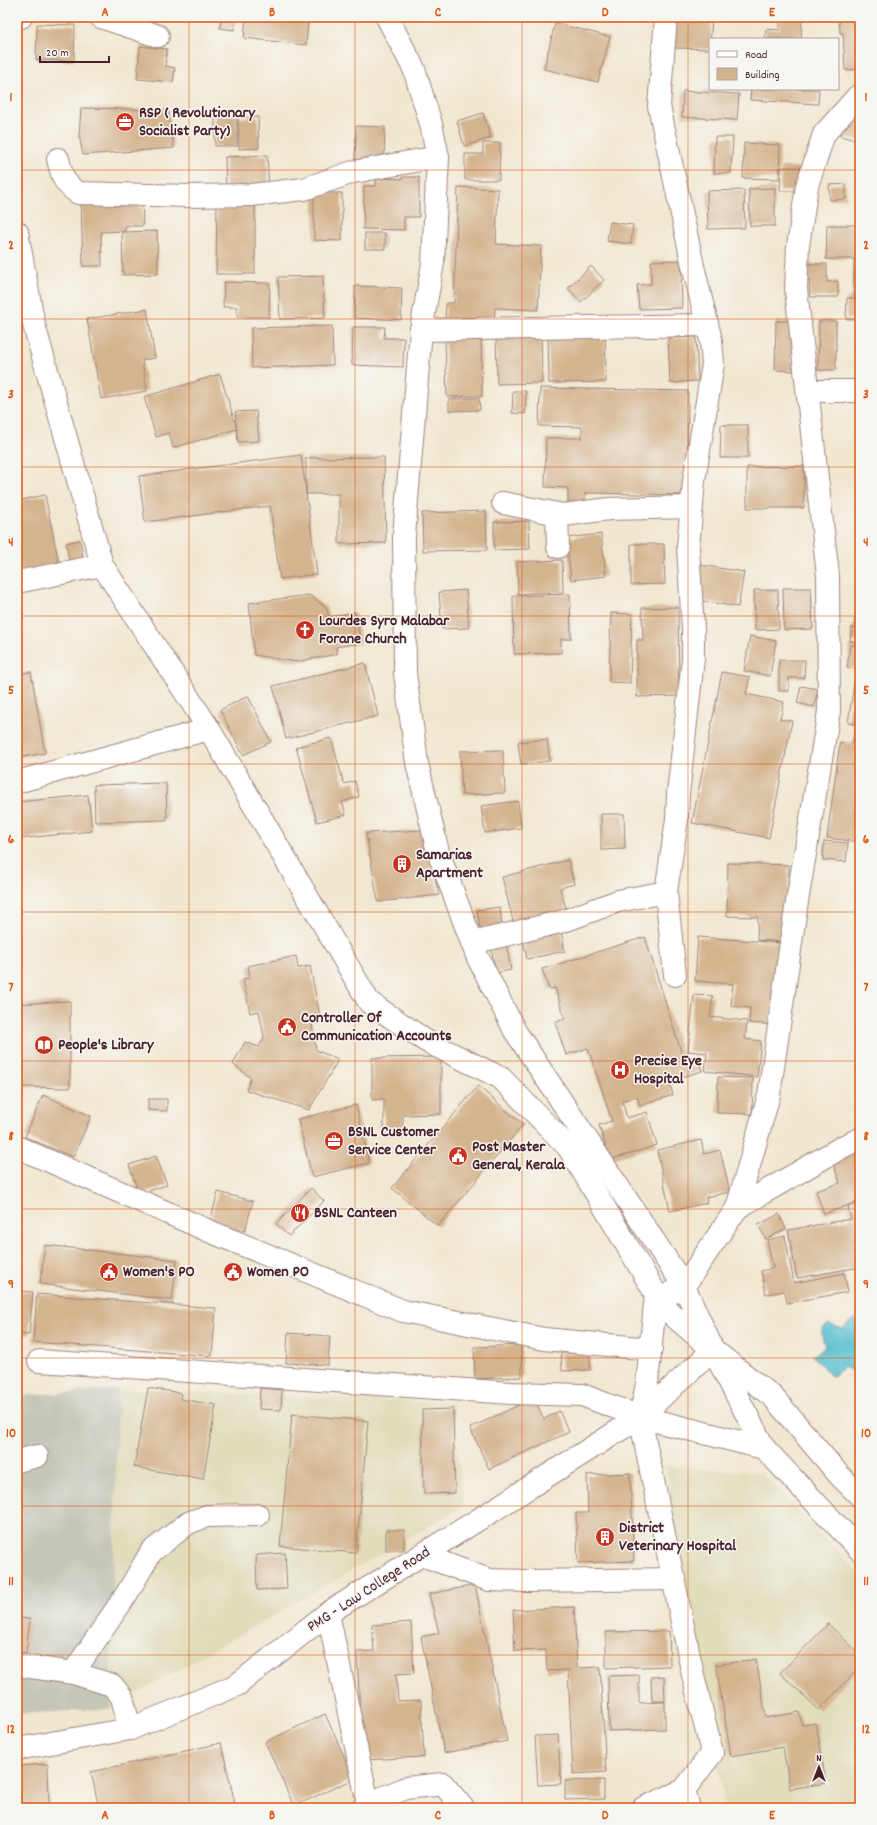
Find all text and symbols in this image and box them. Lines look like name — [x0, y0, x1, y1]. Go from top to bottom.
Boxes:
text: A — [101, 4, 109, 23]
text: B — [269, 4, 275, 23]
text: C — [435, 4, 442, 23]
text: D — [602, 4, 609, 23]
text: E — [769, 4, 776, 23]
scale bar — [40, 38, 109, 64]
legend — [709, 38, 839, 90]
text: 20 m — [46, 45, 69, 62]
text: Road — [745, 47, 767, 64]
text: Building — [745, 67, 780, 84]
text: 1 — [10, 89, 13, 108]
text: 1 — [865, 89, 868, 108]
place label: RSP ( Revolutionary Socialist Party) — [139, 102, 256, 143]
office icon: RSP ( Revolutionary Socialist Party) — [114, 111, 136, 133]
text: 2 — [8, 237, 14, 256]
text: 2 — [863, 237, 869, 256]
text: 3 — [8, 386, 14, 405]
text: 3 — [863, 386, 869, 405]
text: 4 — [8, 534, 14, 553]
text: 4 — [863, 534, 869, 553]
place label: Lourdes Syro Malabar Forane Church — [319, 610, 450, 651]
church icon: Lourdes Syro Malabar Forane Church — [294, 619, 316, 641]
text: 5 — [8, 682, 14, 701]
text: 5 — [863, 682, 869, 701]
text: 6 — [8, 831, 15, 850]
text: 6 — [863, 831, 870, 850]
place label: Samarias Apartment — [416, 844, 483, 885]
building icon: Samarias Apartment — [391, 853, 413, 875]
text: 7 — [9, 979, 14, 998]
text: 7 — [864, 979, 869, 998]
place label: Controller Of Communication Accounts — [301, 1007, 452, 1048]
public building icon: Controller Of Communication Accounts — [276, 1016, 298, 1038]
library icon: People's Library — [33, 1034, 55, 1056]
place label: People's Library — [58, 1034, 155, 1057]
place label: Precise Eye Hospital — [634, 1050, 702, 1091]
hospital icon: Precise Eye Hospital — [609, 1059, 631, 1081]
place label: BSNL Customer Service Center — [348, 1121, 440, 1162]
text: 8 — [8, 1128, 14, 1147]
text: 8 — [863, 1128, 869, 1147]
office icon: BSNL Customer Service Center — [323, 1130, 345, 1152]
place label: Post Master General, Kerala — [472, 1136, 566, 1177]
public building icon: Post Master General, Kerala — [447, 1145, 469, 1167]
restaurant icon: BSNL Canteen — [289, 1202, 311, 1224]
place label: BSNL Canteen — [314, 1202, 397, 1225]
public building icon: Women's PO — [98, 1261, 120, 1283]
place label: Women's PO — [123, 1261, 195, 1284]
public building icon: Women PO — [222, 1261, 244, 1283]
place label: Women PO — [247, 1261, 309, 1284]
text: 9 — [8, 1276, 14, 1295]
text: 9 — [863, 1276, 869, 1295]
text: 10 — [6, 1425, 16, 1444]
text: 10 — [861, 1425, 871, 1444]
place label: District Veterinary Hospital — [619, 1517, 736, 1558]
building icon: District Veterinary Hospital — [594, 1526, 616, 1548]
street label: PMG - Law College Road — [303, 1541, 435, 1639]
text: 11 — [8, 1573, 14, 1592]
text: 11 — [863, 1573, 869, 1592]
text: 12 — [7, 1721, 16, 1740]
text: 12 — [862, 1721, 871, 1740]
north arrow — [799, 1747, 839, 1787]
text: N — [816, 1751, 822, 1767]
text: A — [101, 1807, 109, 1825]
text: B — [269, 1807, 275, 1825]
text: C — [435, 1807, 442, 1825]
text: D — [602, 1807, 609, 1825]
text: E — [769, 1807, 776, 1825]

